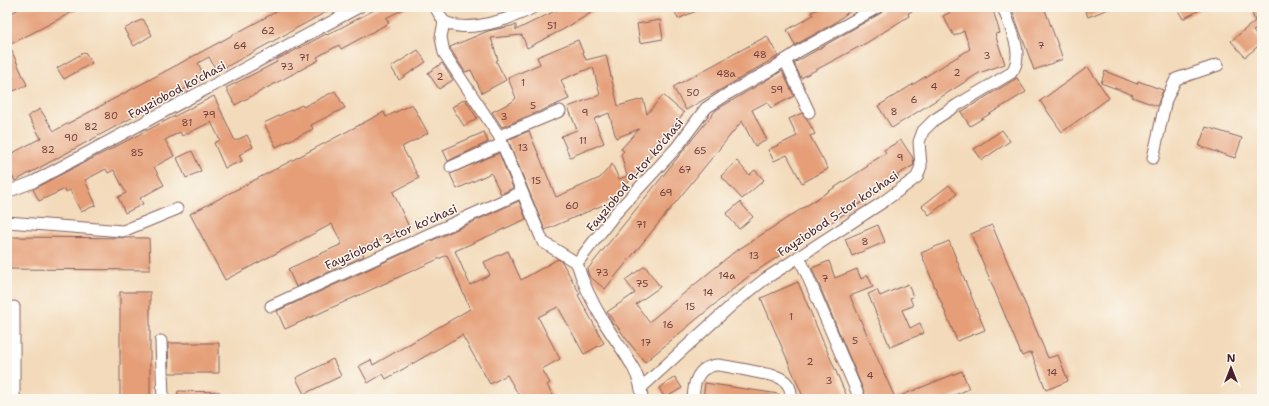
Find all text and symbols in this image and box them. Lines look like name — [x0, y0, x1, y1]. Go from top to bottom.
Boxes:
house number: 51 — [547, 19, 557, 32]
house number: 62 — [261, 24, 275, 37]
house number: 64 — [233, 39, 247, 52]
house number: 7 — [1038, 39, 1045, 52]
house number: 48 — [753, 48, 767, 61]
house number: 3 — [984, 49, 991, 62]
house number: 71 — [299, 51, 309, 64]
street label: Fayziobod ko'chasi — [125, 58, 229, 122]
house number: 73 — [280, 60, 294, 73]
house number: 2 — [954, 66, 961, 79]
house number: 48a — [716, 67, 737, 80]
house number: 2 — [437, 70, 444, 83]
house number: 1 — [521, 76, 525, 89]
house number: 4 — [931, 80, 938, 93]
house number: 59 — [771, 83, 783, 96]
house number: 50 — [686, 86, 700, 99]
house number: 6 — [911, 93, 918, 106]
house number: 5 — [530, 99, 536, 112]
house number: 8 — [891, 105, 898, 118]
house number: 9 — [582, 106, 589, 119]
house number: 79 — [202, 108, 216, 121]
house number: 80 — [104, 109, 118, 122]
house number: 3 — [501, 110, 508, 123]
street label: Fayziobod 9-tor ko'chasi — [583, 115, 687, 235]
house number: 81 — [182, 116, 192, 129]
house number: 82 — [84, 120, 98, 133]
house number: 90 — [64, 131, 78, 144]
house number: 11 — [579, 134, 587, 147]
house number: 13 — [518, 141, 528, 154]
house number: 82 — [41, 143, 55, 156]
house number: 65 — [694, 144, 706, 157]
house number: 85 — [131, 146, 143, 159]
house number: 9 — [897, 151, 904, 164]
house number: 67 — [679, 163, 691, 176]
street label: Fayziobod 5-tor ko'chasi — [775, 168, 901, 260]
house number: 15 — [531, 174, 541, 187]
house number: 69 — [659, 186, 673, 199]
house number: 60 — [565, 199, 579, 212]
street label: Fayziobod 3-tor ko'chasi — [322, 201, 460, 273]
house number: 71 — [636, 218, 646, 231]
house number: 8 — [862, 235, 869, 248]
house number: 13 — [749, 249, 759, 262]
house number: 73 — [595, 266, 609, 279]
house number: 14a — [719, 269, 736, 282]
house number: 7 — [822, 272, 829, 285]
house number: 75 — [636, 277, 648, 290]
house number: 14 — [703, 286, 713, 299]
house number: 15 — [685, 300, 695, 313]
house number: 1 — [789, 310, 793, 323]
house number: 16 — [663, 318, 673, 331]
house number: 5 — [852, 334, 858, 347]
house number: 17 — [641, 336, 651, 349]
north arrow — [1211, 348, 1251, 388]
text: N — [1227, 351, 1236, 366]
house number: 2 — [807, 355, 814, 368]
house number: 14 — [1047, 366, 1057, 379]
house number: 4 — [867, 369, 874, 382]
house number: 3 — [826, 374, 833, 387]

